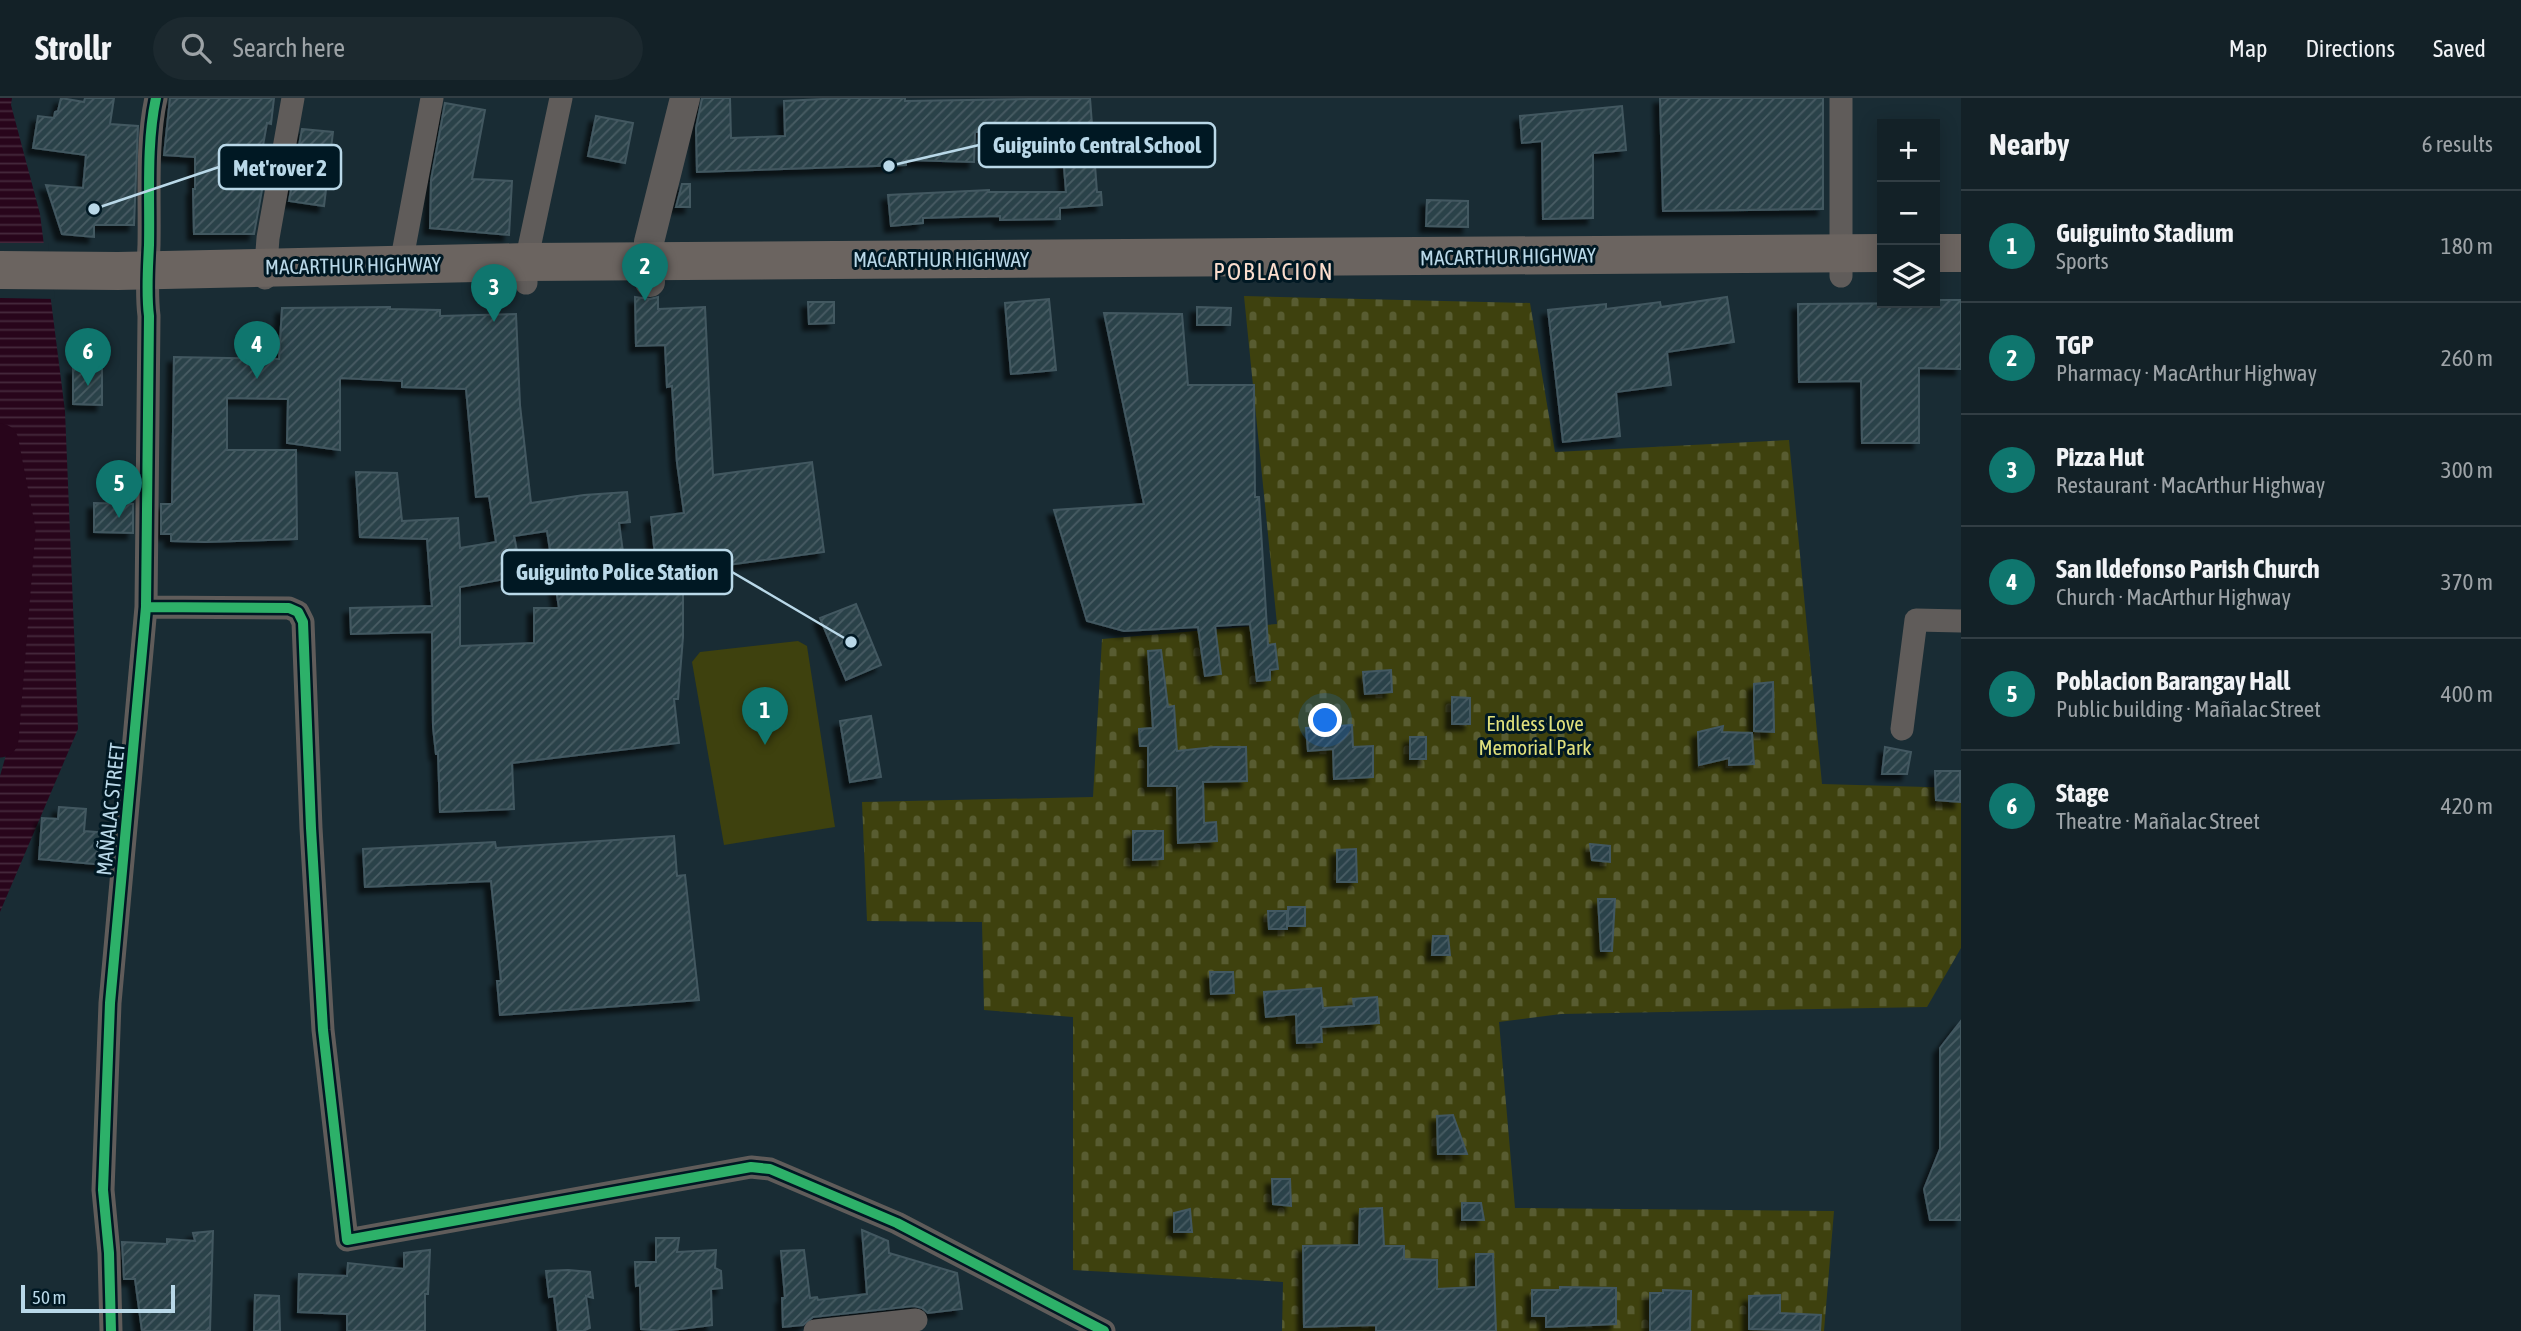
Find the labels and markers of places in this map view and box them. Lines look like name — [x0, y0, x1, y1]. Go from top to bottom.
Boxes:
callout: Guiguinto Central School — [979, 123, 1215, 167]
callout: Met'rover 2 — [219, 145, 341, 189]
pin: 2 — [622, 243, 668, 301]
pin: 3 — [471, 264, 517, 322]
pin: 4 — [234, 321, 280, 379]
pin: 6 — [65, 328, 111, 386]
pin: 5 — [96, 460, 142, 518]
callout: Guiguinto Police Station — [502, 550, 732, 594]
pin: 1 — [742, 687, 788, 745]

